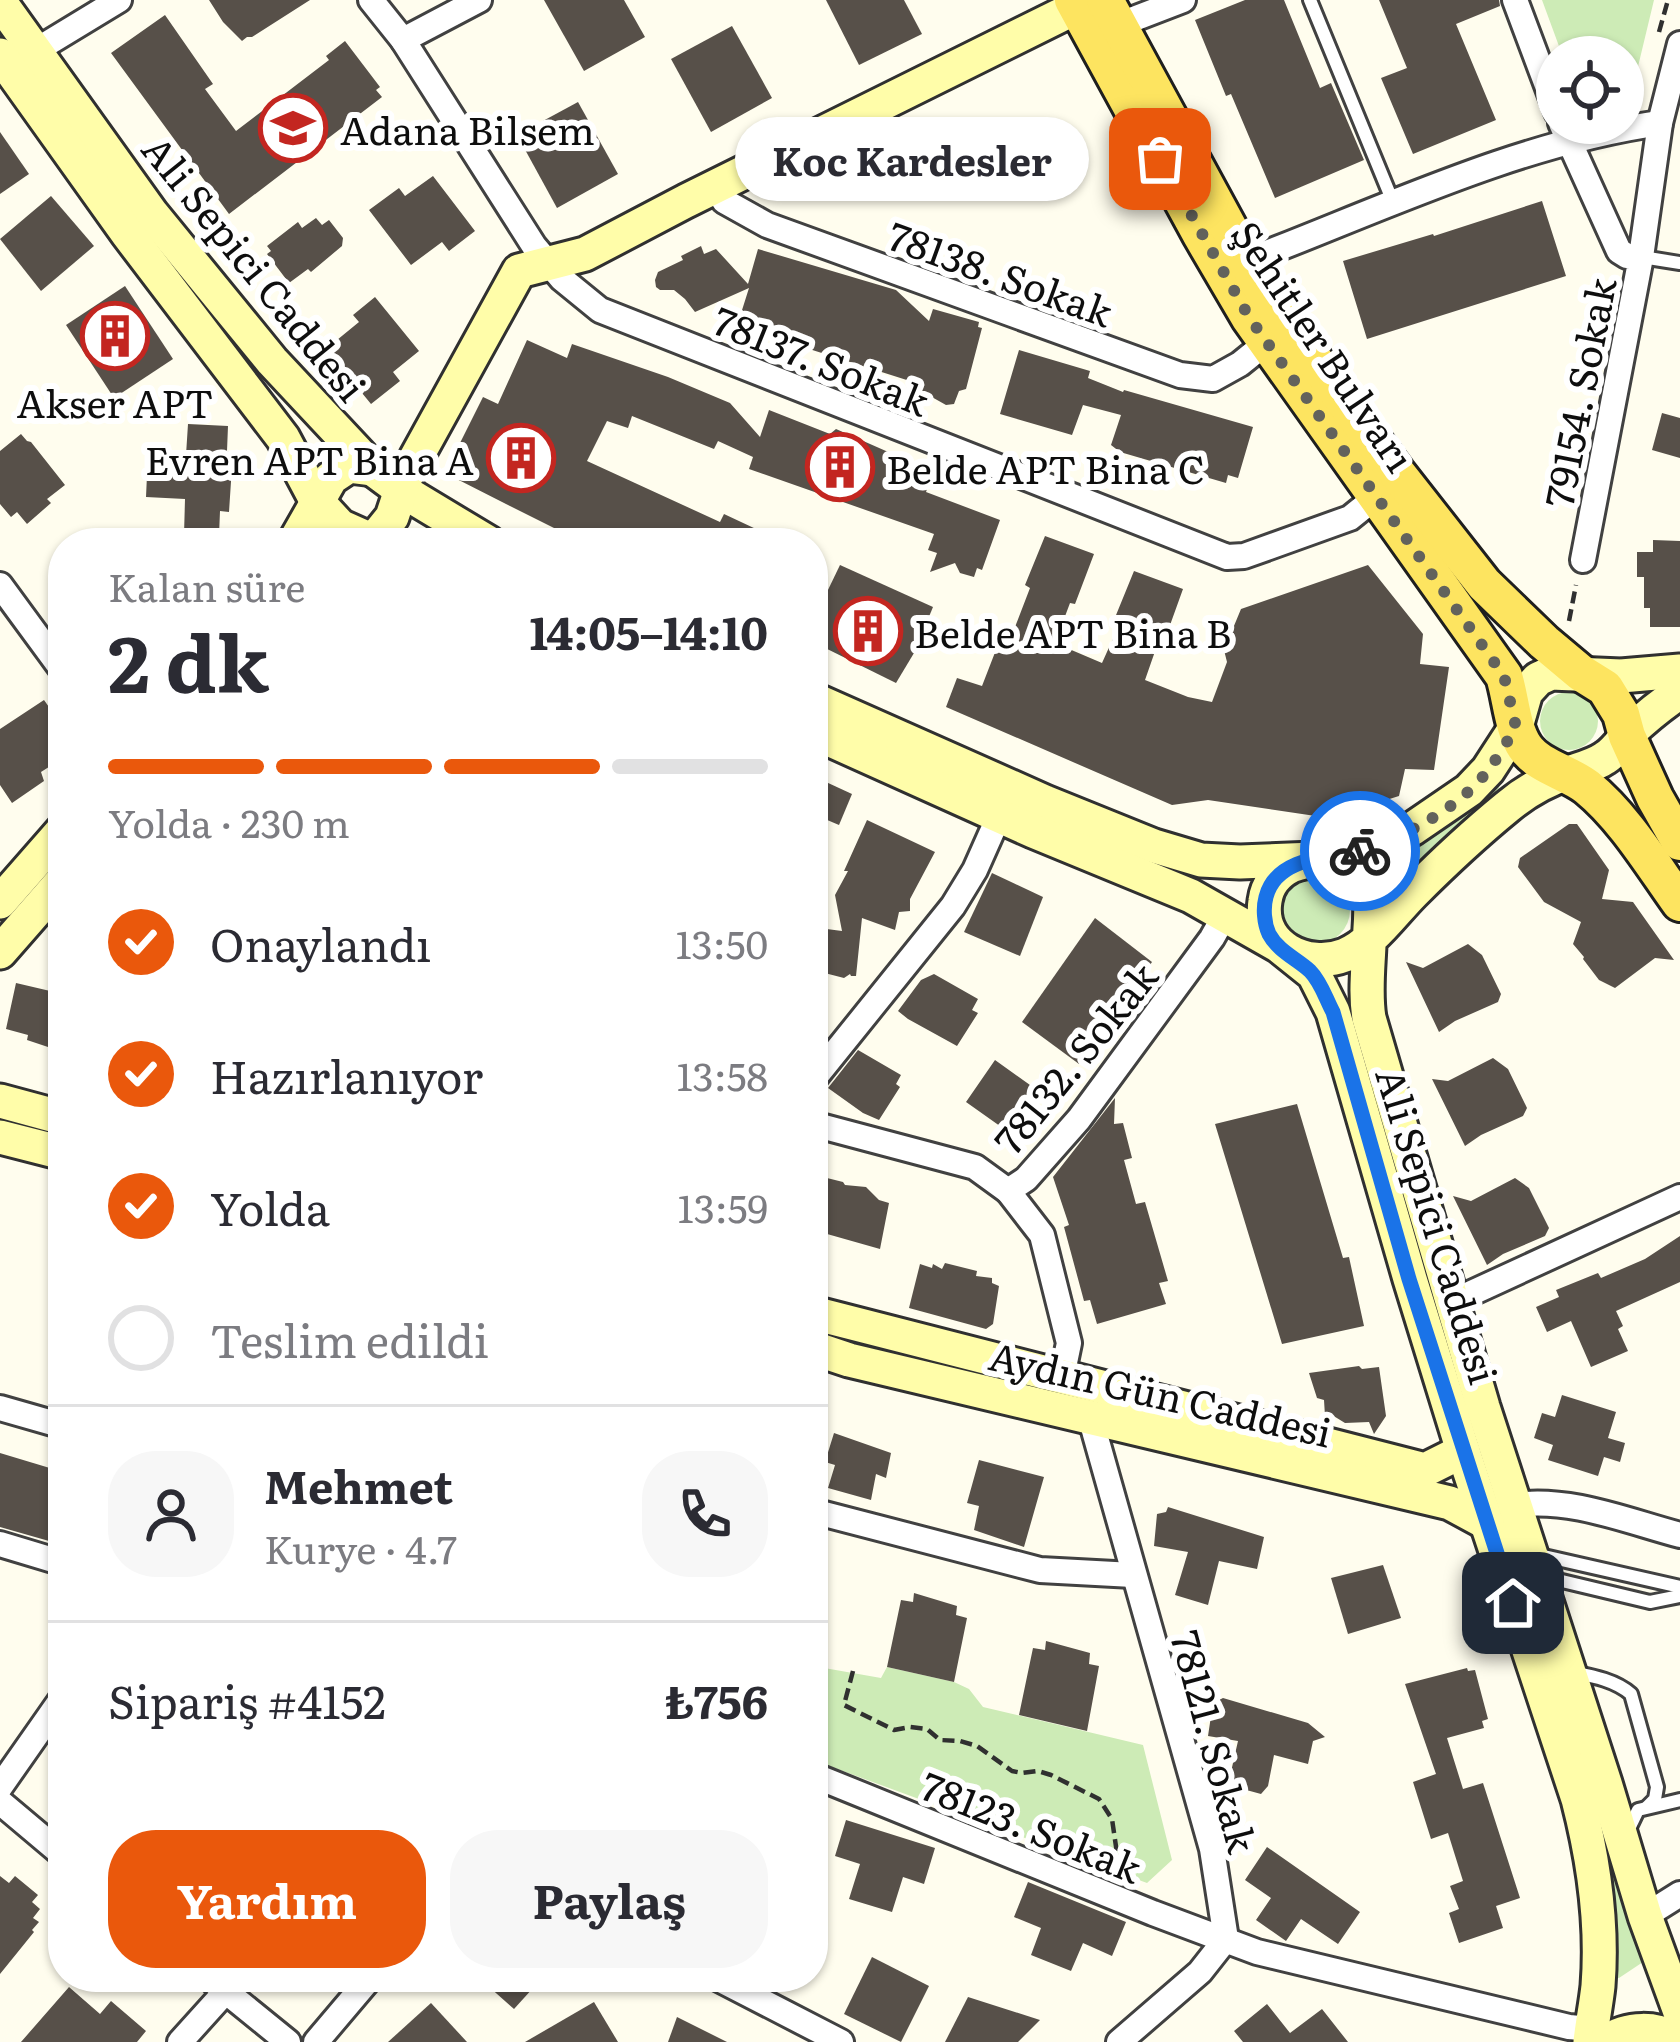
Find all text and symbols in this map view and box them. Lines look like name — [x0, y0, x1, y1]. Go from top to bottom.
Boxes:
map controls — [1536, 36, 1644, 144]
button: locate — [1536, 36, 1644, 144]
school or university icon: Adana Bilsem — [258, 93, 328, 163]
place label: Adana Bilsem — [340, 99, 595, 157]
pin — [1109, 108, 1211, 210]
callout: Koc Kardesler — [734, 117, 1088, 201]
street label: Ali Sepici Caddesi — [130, 121, 382, 413]
icon: bag — [1127, 126, 1193, 192]
text: Koc Kardesler — [772, 130, 1052, 188]
street label: 78138. Sokak — [881, 205, 1122, 340]
street label: Şehitler Bulvarı — [1219, 208, 1431, 482]
street label: 79154. Sokak — [1527, 271, 1629, 512]
street label: 78137. Sokak — [705, 289, 940, 429]
building icon: Akser APT — [80, 301, 150, 371]
place label: Akser APT — [16, 372, 214, 430]
building icon: Evren APT Bina A — [486, 423, 556, 493]
place label: Evren APT Bina A — [145, 429, 474, 487]
building icon: Belde APT Bina C — [805, 432, 875, 502]
place label: Belde APT Bina C — [886, 438, 1205, 496]
text: Kalan süre — [108, 556, 306, 614]
building icon: Belde APT Bina B — [833, 596, 903, 666]
text: 14:05–14:10 — [529, 597, 768, 664]
text: 2 dk — [108, 601, 269, 717]
place label: Belde APT Bina B — [914, 602, 1231, 660]
courier — [1300, 791, 1420, 911]
text: Yolda · 230 m — [108, 792, 350, 850]
icon: bike — [1327, 818, 1393, 884]
icon: check — [108, 909, 174, 975]
text: Onaylandı — [210, 909, 431, 976]
text: 13:50 — [676, 913, 768, 971]
street label: 78132. Sokak — [979, 948, 1170, 1165]
icon: check — [108, 1041, 174, 1107]
text: Hazırlanıyor — [210, 1041, 483, 1108]
text: 13:58 — [677, 1045, 768, 1103]
street label: Ali Sepici Caddesi — [1363, 1060, 1515, 1390]
icon: check — [108, 1173, 174, 1239]
text: Yolda — [210, 1173, 330, 1240]
text: 13:59 — [678, 1177, 768, 1235]
text: Teslim edildi — [210, 1305, 489, 1372]
street label: Aydın Gün Caddesi — [984, 1324, 1338, 1460]
button: person — [108, 1451, 234, 1577]
text: Mehmet — [264, 1451, 453, 1518]
button: phone — [642, 1451, 768, 1577]
text: Kurye · 4.7 — [264, 1518, 457, 1576]
pin — [1462, 1552, 1564, 1654]
icon: home — [1480, 1570, 1546, 1636]
street label: 78121. Sokak — [1159, 1624, 1274, 1860]
text: Sipariş #4152 — [108, 1666, 386, 1733]
text: ₺756 — [664, 1666, 768, 1733]
street label: 78123. Sokak — [913, 1754, 1152, 1896]
button: Yardım — [108, 1830, 426, 1968]
button: Paylaş — [450, 1830, 768, 1968]

